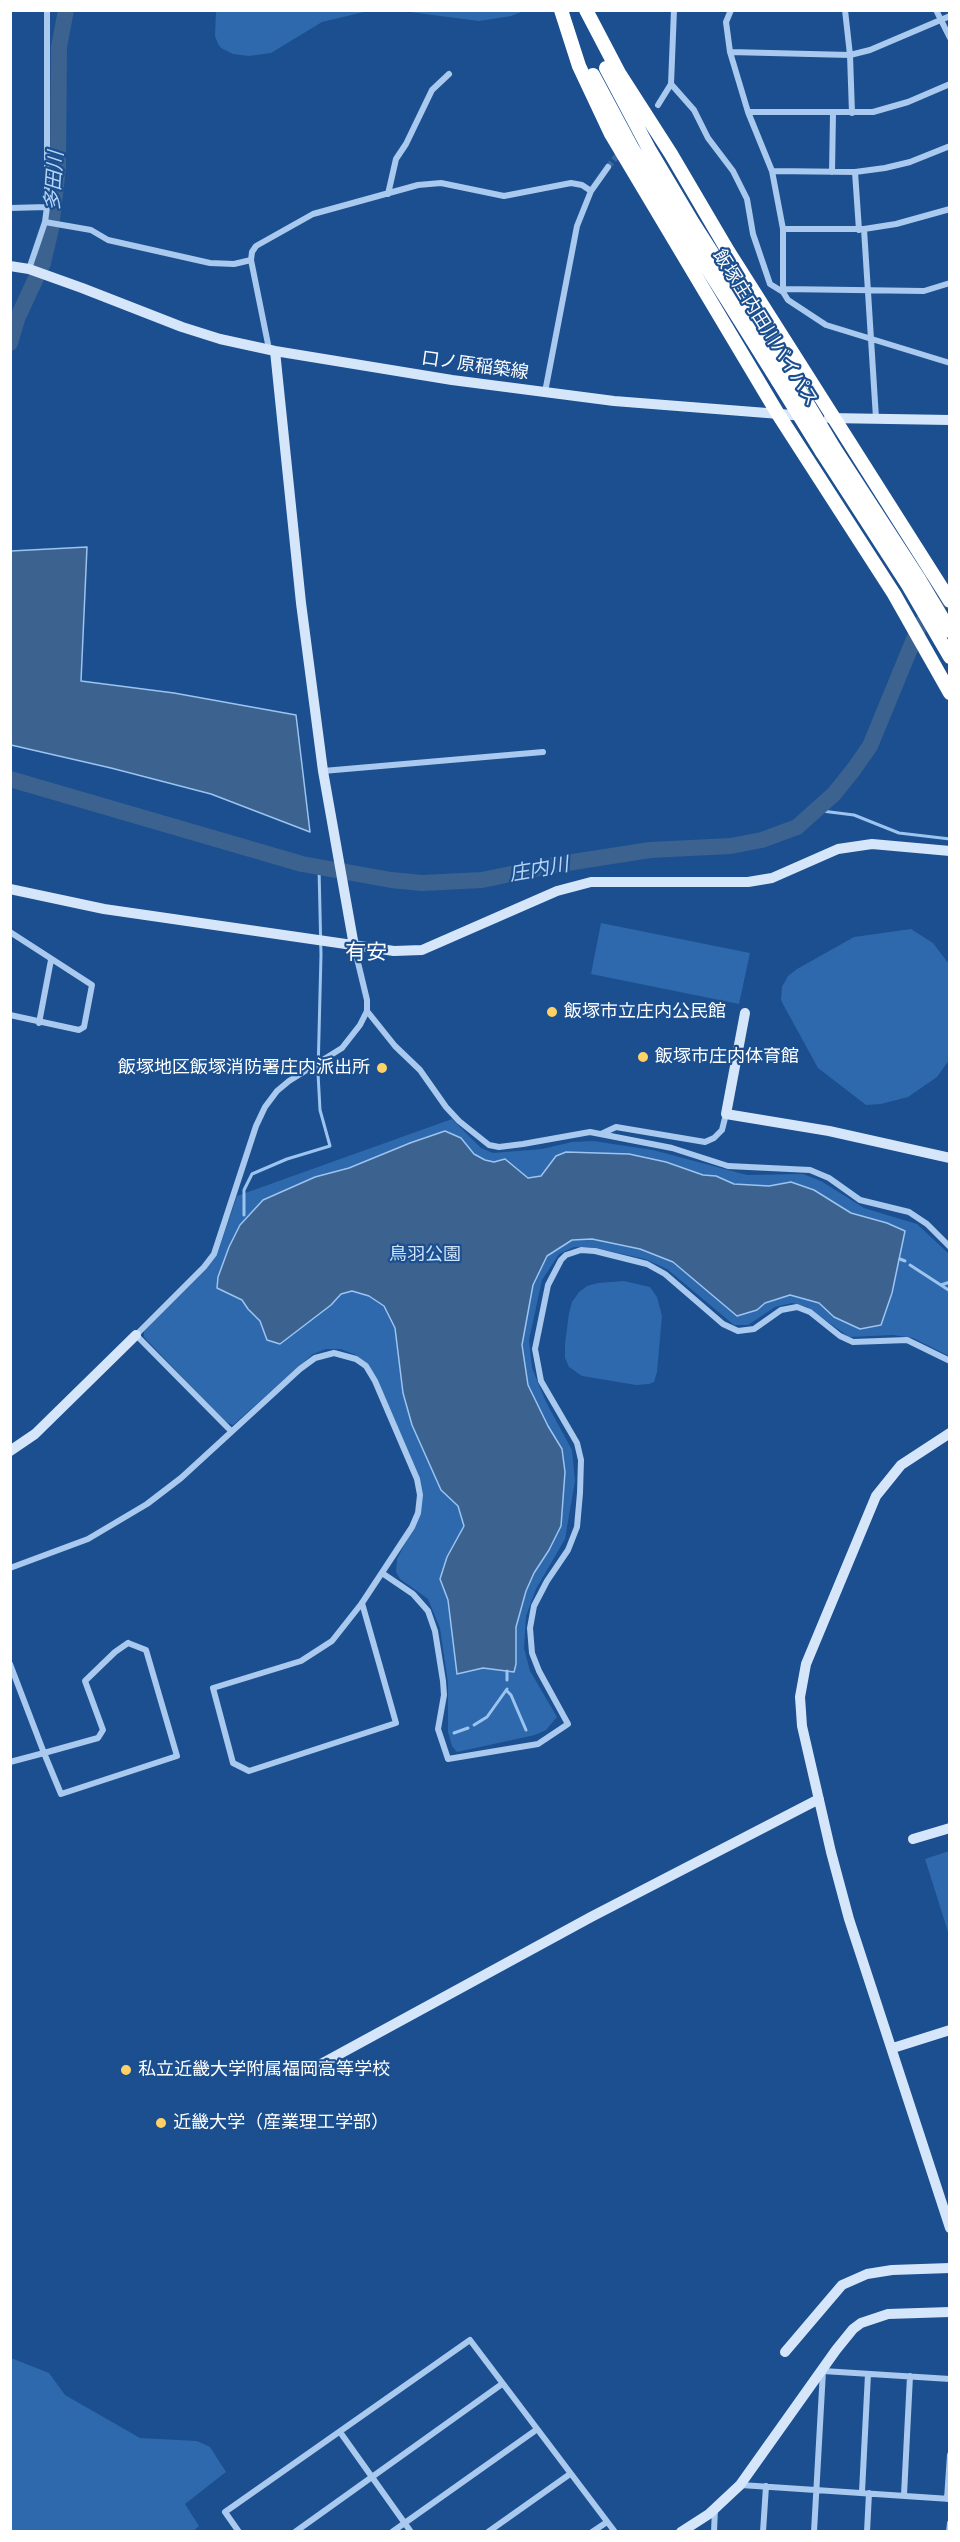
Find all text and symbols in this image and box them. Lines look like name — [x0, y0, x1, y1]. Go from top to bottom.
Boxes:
water label: 多田川 — [41, 150, 69, 212]
street label: 飯塚庄内田川バイパス — [708, 246, 822, 410]
street label: 口ノ原稲築線 — [420, 348, 530, 384]
water label: 庄内川 — [507, 853, 571, 887]
district label: 有安 — [345, 940, 387, 966]
place label: 飯塚市立庄内公民館 — [564, 1001, 726, 1023]
marker: 飯塚市立庄内公民館 — [545, 1005, 559, 1019]
place label: 飯塚市庄内体育館 — [655, 1046, 799, 1068]
marker: 飯塚市庄内体育館 — [636, 1050, 650, 1064]
place label: 飯塚地区飯塚消防署庄内派出所 — [118, 1057, 370, 1079]
marker: 飯塚地区飯塚消防署庄内派出所 — [375, 1061, 389, 1075]
park label: 鳥羽公園 — [389, 1244, 461, 1266]
place label: 私立近畿大学附属福岡高等学校 — [138, 2059, 390, 2081]
marker: 私立近畿大学附属福岡高等学校 — [119, 2063, 133, 2077]
place label: 近畿大学（産業理工学部） — [173, 2112, 389, 2134]
marker: 近畿大学（産業理工学部） — [154, 2116, 168, 2130]

